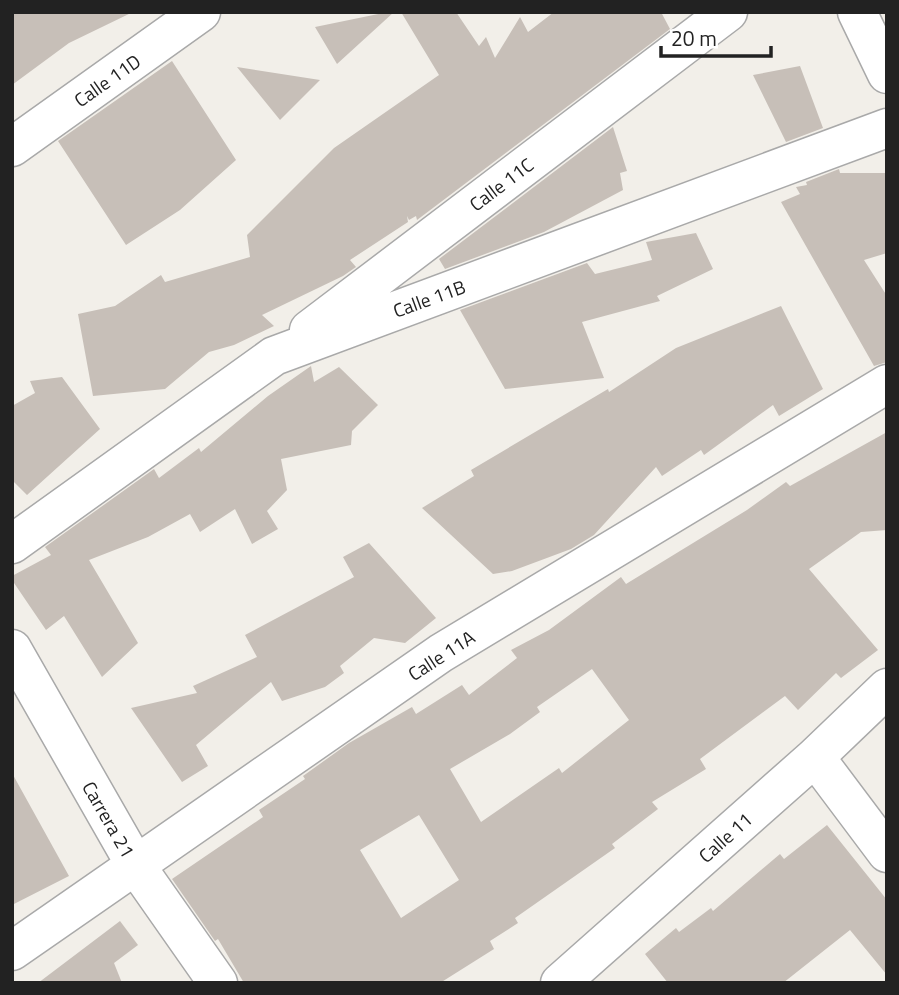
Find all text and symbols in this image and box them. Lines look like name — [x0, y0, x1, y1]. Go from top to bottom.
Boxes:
scale bar — [661, 14, 771, 58]
text: 20 m — [671, 22, 717, 54]
street label: Calle 11D — [68, 46, 146, 114]
street label: Calle 11C — [463, 150, 539, 218]
street label: Calle 11B — [389, 271, 469, 325]
street label: Calle 11A — [402, 622, 480, 688]
street label: Carrera 21 — [75, 775, 143, 863]
street label: Calle 11 — [692, 805, 758, 869]

